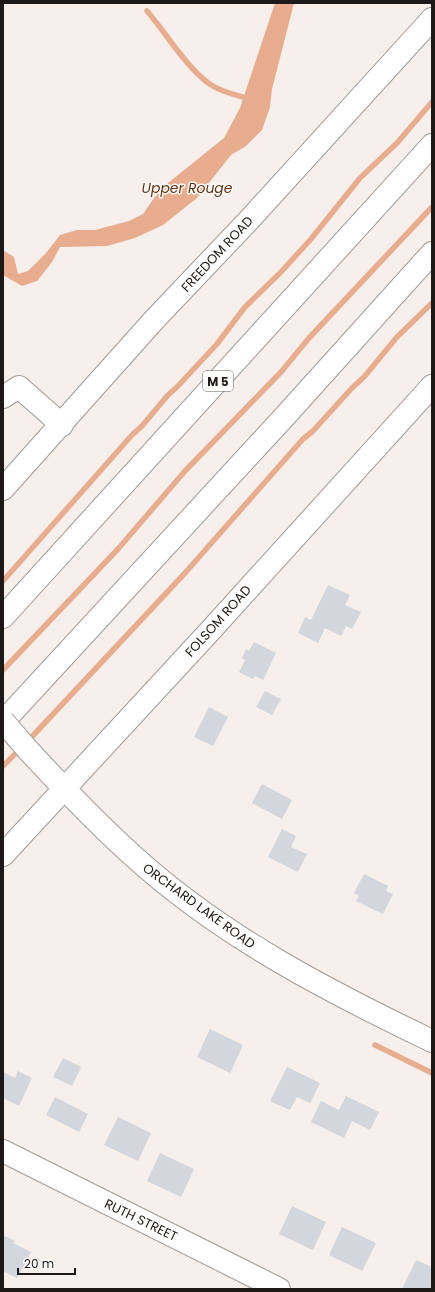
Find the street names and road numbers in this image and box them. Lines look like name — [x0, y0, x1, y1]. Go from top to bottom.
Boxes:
street label: FREEDOM ROAD — [177, 212, 257, 296]
road number: M 5 — [203, 371, 233, 391]
street label: FOLSOM ROAD — [180, 581, 256, 661]
street label: ORCHARD LAKE ROAD — [139, 859, 259, 953]
street label: RUTH STREET — [101, 1194, 181, 1246]

